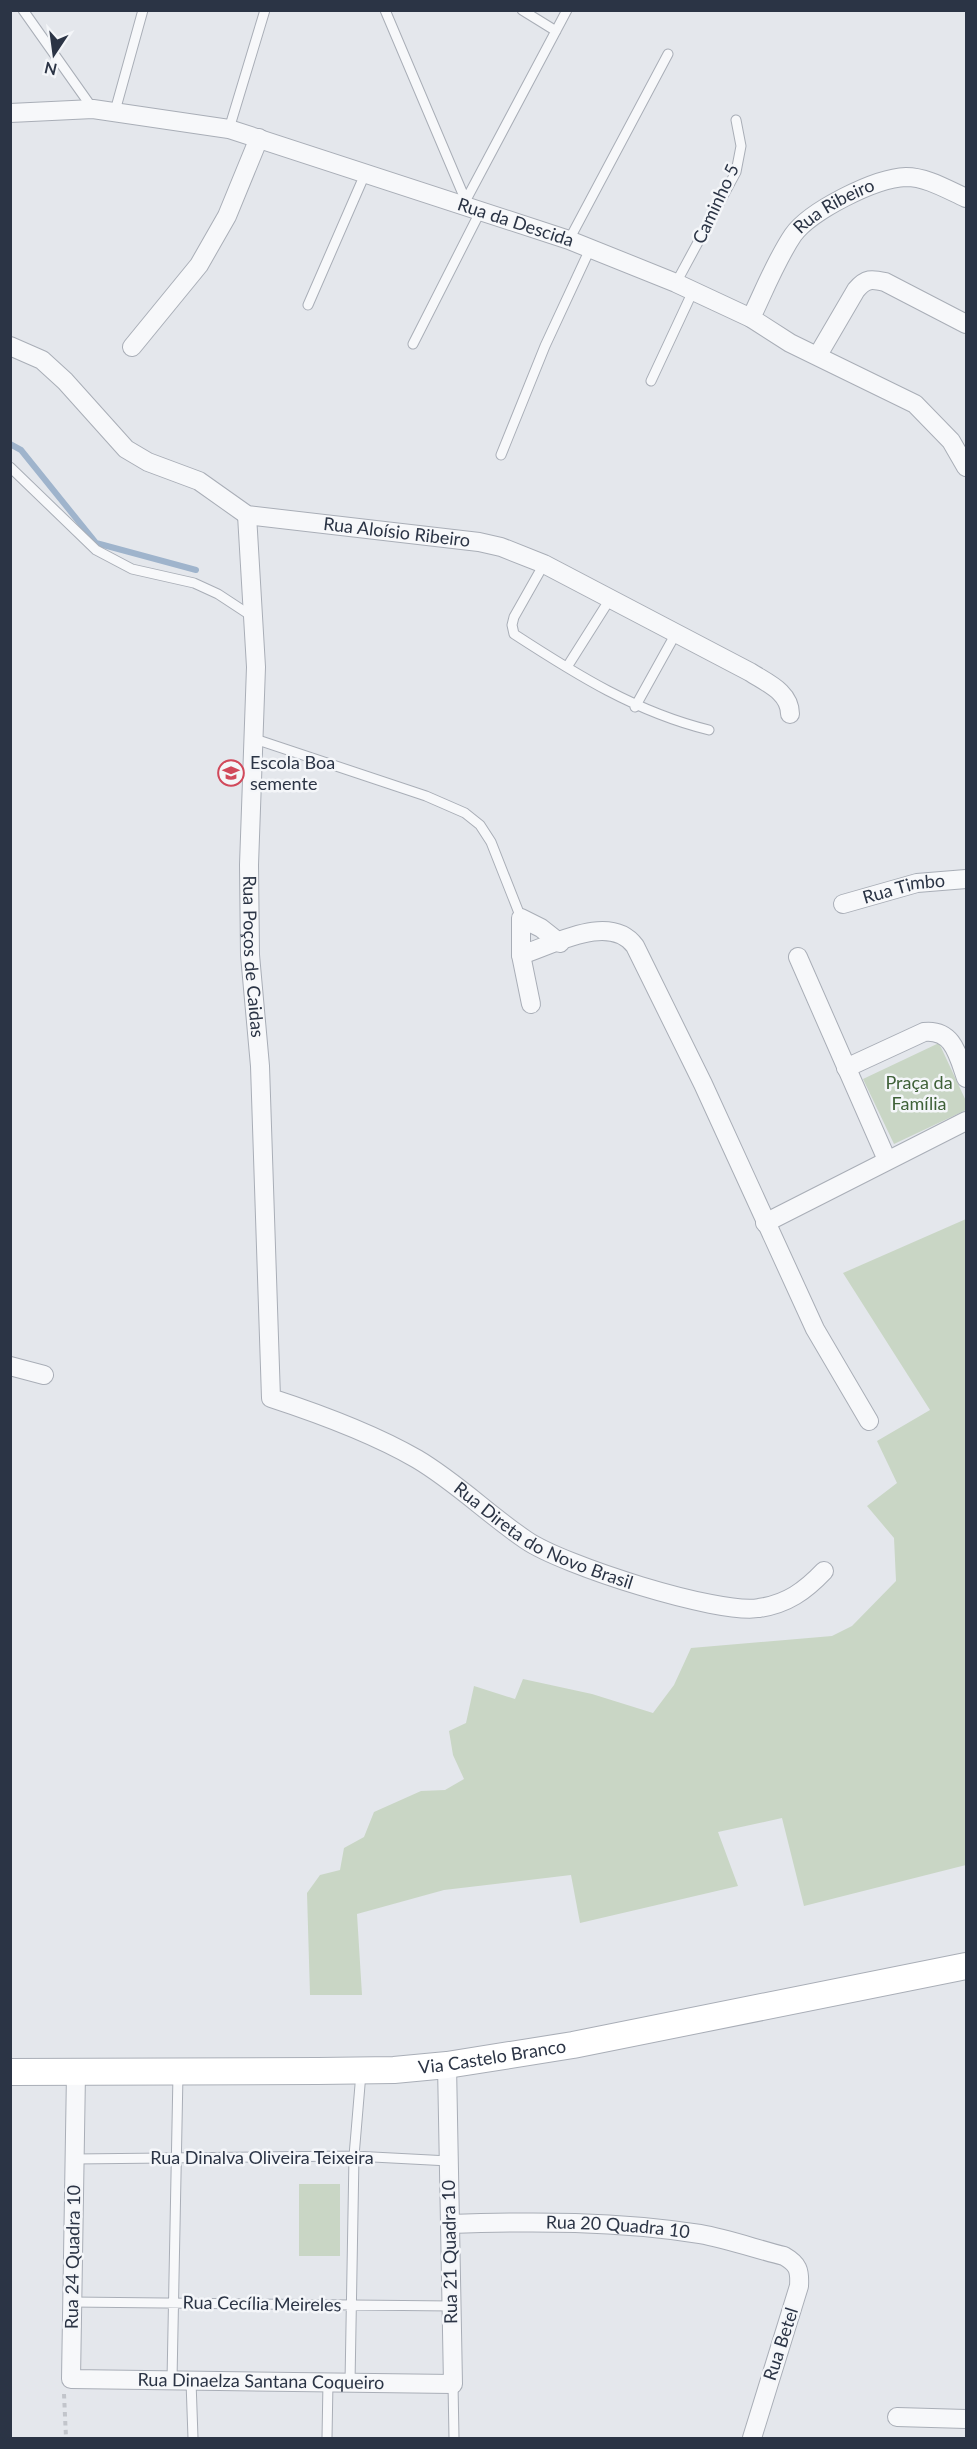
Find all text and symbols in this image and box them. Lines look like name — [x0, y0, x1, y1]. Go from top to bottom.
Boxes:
north arrow — [24, 24, 84, 84]
text: N — [42, 58, 59, 80]
street label: Caminho 5 — [687, 160, 743, 247]
street label: Rua Ribeiro — [788, 173, 877, 238]
street label: Rua da Descida — [455, 192, 577, 251]
street label: Rua Aloísio Ribeiro — [322, 512, 471, 551]
place label: Escola Boa semente — [250, 751, 335, 794]
school or university icon: Escola Boa semente — [216, 758, 246, 788]
street label: Rua Timbo — [860, 869, 946, 908]
street label: Rua Poços de Caidas — [239, 875, 269, 1039]
park label: Praça da Família — [885, 1071, 953, 1114]
street label: Rua Direta do Novo Brasil — [450, 1477, 636, 1593]
street label: Via Castelo Branco — [417, 2034, 568, 2078]
street label: Rua Dinalva Oliveira Teixeira — [150, 2146, 374, 2168]
street label: Rua 21 Quadra 10 — [437, 2180, 461, 2324]
street label: Rua 24 Quadra 10 — [60, 2185, 84, 2329]
street label: Rua 20 Quadra 10 — [546, 2210, 691, 2242]
street label: Rua Cecília Meireles — [182, 2291, 342, 2315]
street label: Rua Betel — [758, 2304, 802, 2383]
street label: Rua Dinaelza Santana Coqueiro — [137, 2368, 385, 2393]

